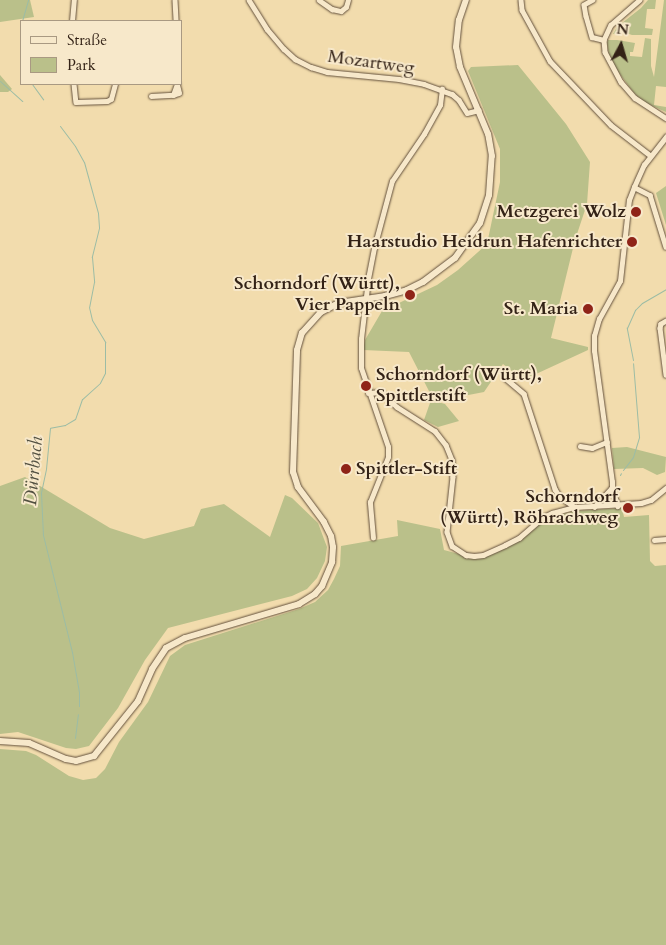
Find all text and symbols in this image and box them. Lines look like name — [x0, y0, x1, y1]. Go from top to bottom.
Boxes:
legend — [20, 20, 182, 85]
north arrow — [596, 20, 646, 70]
text: N — [616, 20, 630, 40]
text: Straße — [67, 30, 107, 50]
street label: Mozartweg — [326, 46, 416, 80]
text: Park — [67, 55, 96, 75]
place label: Metzgerei Wolz — [497, 201, 626, 223]
marker: Metzgerei Wolz — [630, 206, 642, 218]
place label: Haarstudio Heidrun Hafenrichter — [347, 231, 622, 253]
marker: Haarstudio Heidrun Hafenrichter — [626, 236, 638, 248]
place label: Schorndorf (Württ), Vier Pappeln — [234, 274, 400, 316]
marker: Schorndorf (Württ), Vier Pappeln — [404, 289, 416, 301]
place label: St. Maria — [504, 298, 578, 320]
marker: St. Maria — [582, 303, 594, 315]
place label: Schorndorf (Württ), Spittlerstift — [376, 365, 542, 408]
marker: Schorndorf (Württ), Spittlerstift — [360, 380, 372, 392]
water label: Dürrbach — [20, 435, 48, 507]
place label: Spittler-Stift — [356, 458, 457, 480]
marker: Spittler-Stift — [340, 463, 352, 475]
place label: Schorndorf (Württ), Röhrachweg — [440, 487, 618, 530]
marker: Schorndorf (Württ), Röhrachweg — [622, 502, 634, 514]

